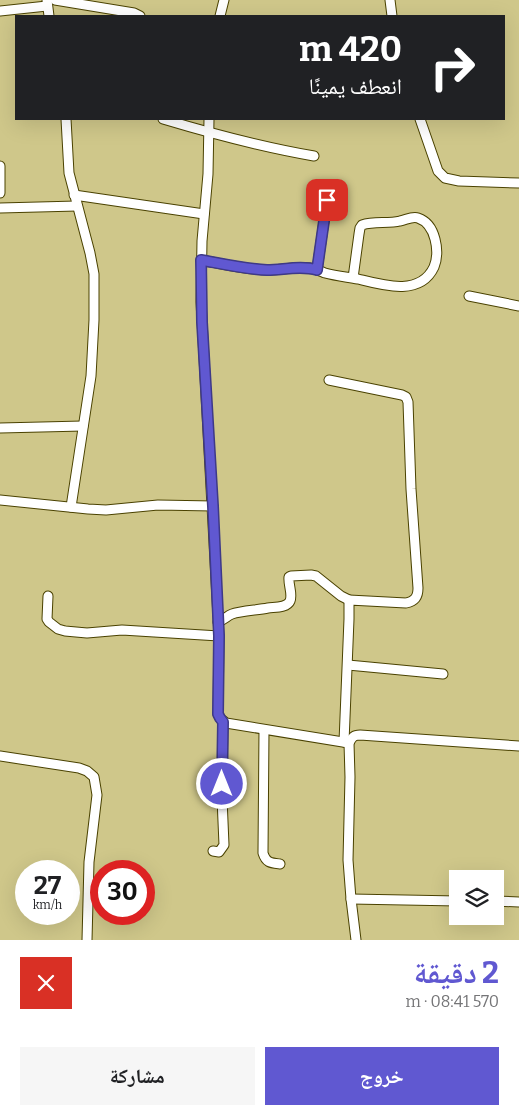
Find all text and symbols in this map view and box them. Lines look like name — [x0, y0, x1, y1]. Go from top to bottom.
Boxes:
text: 420 m — [299, 28, 402, 70]
icon: right — [420, 35, 485, 100]
text: انعطف يمينًا — [309, 73, 402, 100]
pin — [306, 179, 348, 221]
icon: arrive — [313, 186, 341, 214]
position arrow — [195, 757, 247, 809]
speed limit sign: 30 — [90, 860, 155, 925]
map controls — [449, 870, 504, 925]
button: layers — [449, 870, 504, 925]
text: 27 — [34, 871, 61, 901]
text: km/h — [33, 898, 62, 912]
text: 2 دقيقة — [414, 955, 499, 991]
button: close — [20, 957, 72, 1009]
text: 570 m · 08:41 — [405, 992, 499, 1011]
button: مشاركة — [20, 1047, 255, 1105]
button: خروج — [265, 1047, 499, 1105]

